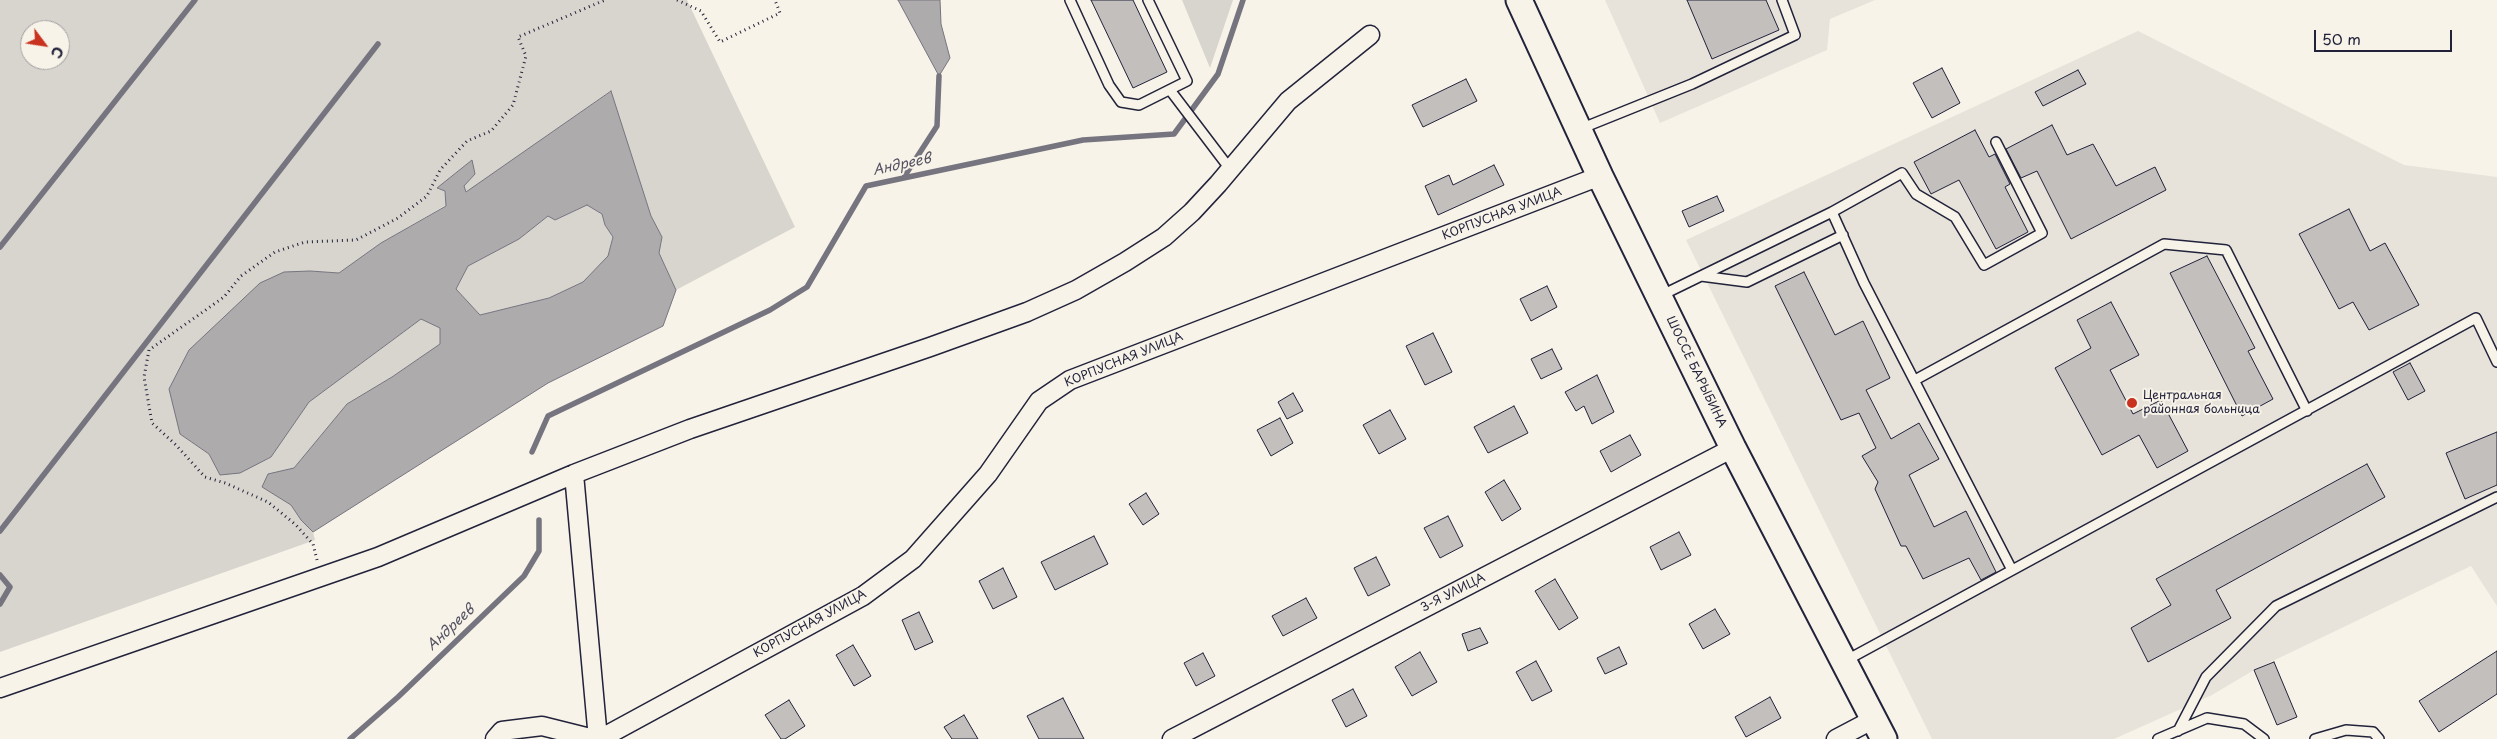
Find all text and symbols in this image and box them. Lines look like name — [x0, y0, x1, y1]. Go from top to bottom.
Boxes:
north arrow — [20, 20, 70, 70]
scale bar — [2317, 20, 2454, 52]
text: 50 m — [2322, 27, 2361, 50]
text: С — [46, 43, 69, 62]
water label: Андреев — [871, 151, 933, 179]
street label: КОРПУСНАЯ УЛИЦА — [1440, 185, 1564, 243]
street label: ШОССЕ БАРЫБИНА — [1663, 314, 1729, 430]
street label: КОРПУСНАЯ УЛИЦА — [1063, 330, 1185, 390]
place label: Центральная районная больница — [2143, 389, 2260, 417]
marker: Центральная районная больница — [2125, 396, 2139, 410]
street label: 3-Я УЛИЦА — [1418, 571, 1488, 615]
street label: КОРПУСНАЯ УЛИЦА — [751, 587, 869, 661]
water label: Андреев — [424, 602, 478, 654]

